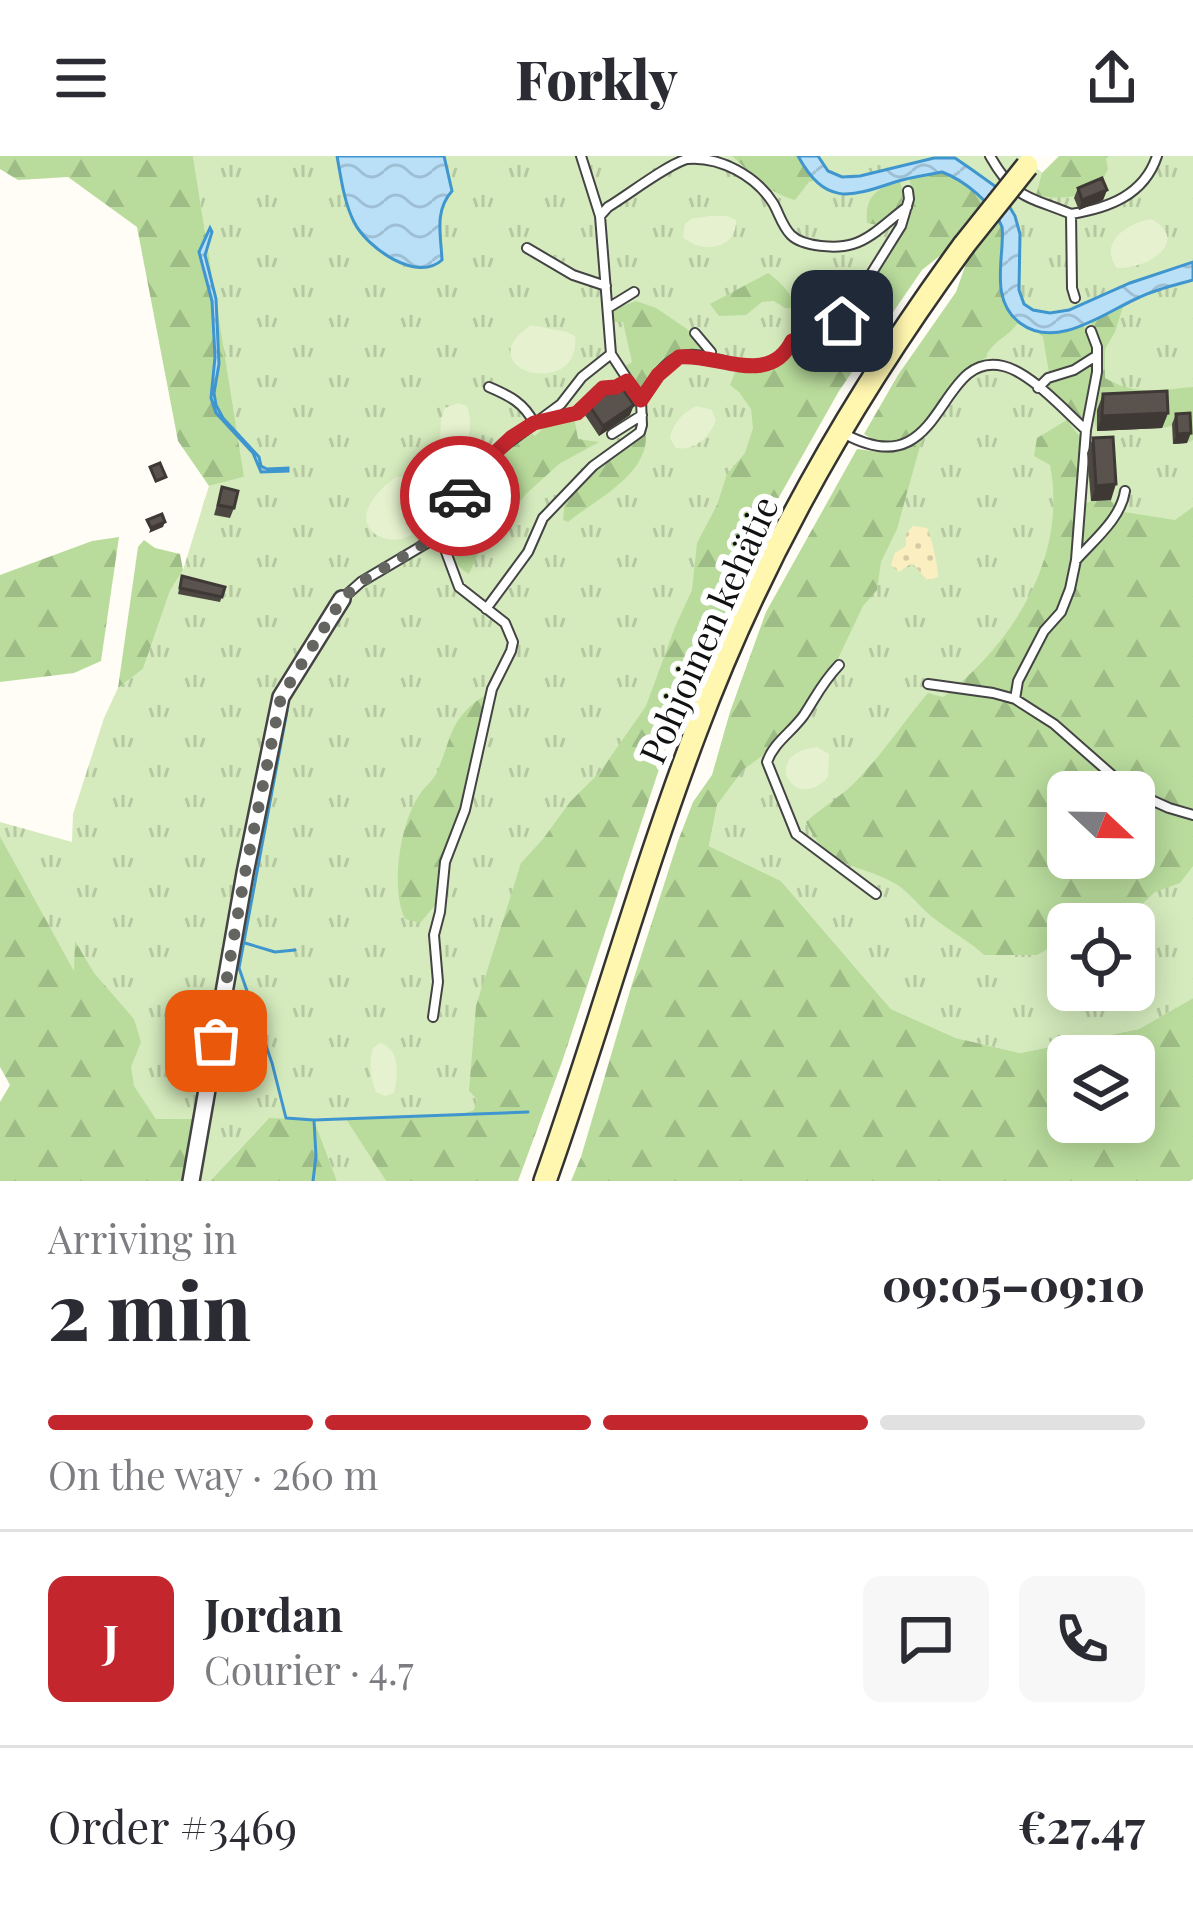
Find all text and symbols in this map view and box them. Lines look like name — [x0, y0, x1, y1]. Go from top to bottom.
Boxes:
text: Forkly — [515, 42, 678, 114]
icon: menu — [48, 45, 114, 111]
icon: share — [1079, 45, 1145, 111]
pin — [791, 270, 893, 372]
icon: home — [809, 288, 875, 354]
courier — [400, 436, 520, 556]
icon: car — [427, 463, 493, 529]
street label: Pohjoinen kehätie — [627, 488, 788, 770]
north arrow — [1047, 771, 1155, 879]
map controls — [1047, 771, 1155, 1143]
button: locate — [1047, 903, 1155, 1011]
pin — [165, 990, 267, 1092]
icon: bag — [183, 1008, 249, 1074]
button: layers — [1047, 1035, 1155, 1143]
text: Arriving in — [48, 1212, 237, 1264]
text: 09:05–09:10 — [882, 1253, 1145, 1313]
text: 2 min — [48, 1257, 251, 1361]
text: On the way · 260 m — [48, 1448, 379, 1500]
button: chat — [863, 1576, 989, 1702]
button: phone — [1019, 1576, 1145, 1702]
text: Jordan — [204, 1583, 343, 1643]
text: J — [103, 1609, 119, 1669]
text: Courier · 4.7 — [204, 1643, 414, 1695]
text: Order #3469 — [48, 1795, 297, 1855]
text: €27.47 — [1018, 1795, 1145, 1855]

